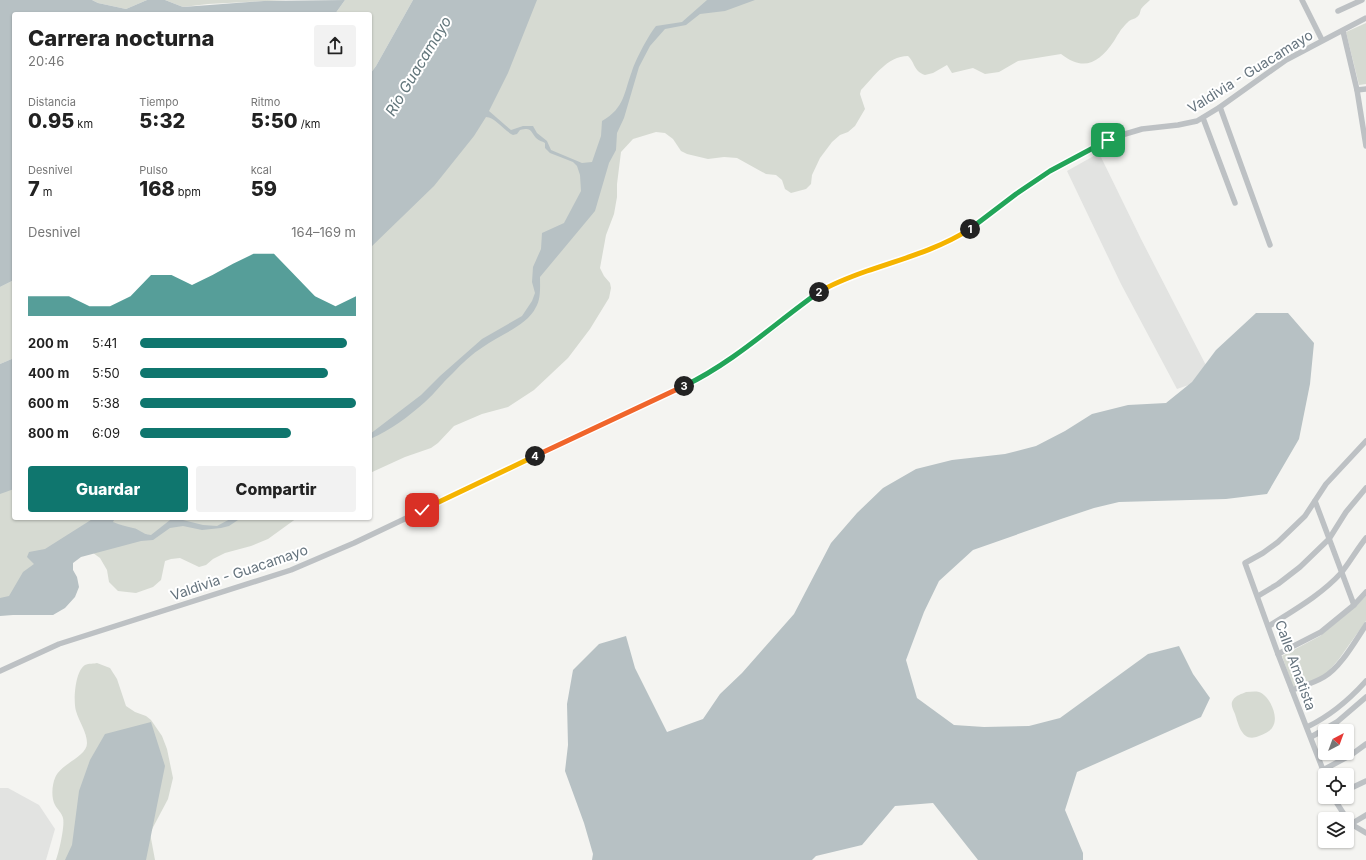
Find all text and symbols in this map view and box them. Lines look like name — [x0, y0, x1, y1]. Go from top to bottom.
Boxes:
water label: Río Guacamayo — [381, 13, 455, 119]
text: Carrera nocturna — [28, 25, 214, 51]
button: share — [314, 25, 356, 67]
street label: Valdivia - Guacamayo — [1184, 26, 1316, 116]
text: 20:46 — [28, 53, 64, 69]
text: Distancia — [28, 95, 76, 109]
text: Tiempo — [139, 95, 178, 109]
text: Ritmo — [251, 95, 280, 109]
text: 0.95 — [28, 109, 74, 133]
text: 5:32 — [139, 109, 185, 133]
text: 5:50 — [251, 109, 298, 133]
text: km — [74, 117, 93, 131]
text: /km — [298, 117, 320, 131]
pin — [1091, 123, 1125, 157]
icon: arrive — [1097, 129, 1119, 151]
text: Desnivel — [28, 163, 72, 177]
text: Pulso — [139, 163, 168, 177]
text: kcal — [251, 163, 272, 177]
text: 7 — [28, 177, 40, 201]
text: 168 — [139, 177, 175, 201]
text: 59 — [251, 177, 277, 201]
text: m — [40, 185, 53, 199]
text: bpm — [175, 185, 201, 199]
pin: 1 — [960, 219, 980, 239]
text: 1 — [968, 222, 972, 236]
text: Desnivel — [28, 224, 80, 240]
text: 164–169 m — [291, 224, 356, 240]
pin: 2 — [809, 282, 829, 302]
text: 2 — [816, 285, 822, 299]
text: 200 m — [28, 335, 69, 351]
text: 5:41 — [92, 335, 117, 351]
text: 400 m — [28, 365, 69, 381]
text: 5:50 — [92, 365, 120, 381]
pin: 3 — [674, 376, 694, 396]
text: 3 — [680, 379, 688, 393]
text: 600 m — [28, 395, 69, 411]
text: 5:38 — [92, 395, 120, 411]
text: 800 m — [28, 425, 69, 441]
text: 6:09 — [92, 425, 120, 441]
pin: 4 — [525, 446, 545, 466]
text: 4 — [531, 449, 539, 463]
button: Guardar — [28, 466, 188, 512]
button: Compartir — [196, 466, 356, 512]
pin — [405, 493, 439, 527]
icon: check — [411, 499, 433, 521]
street label: Valdivia - Guacamayo — [168, 541, 310, 603]
street label: Calle Amatista — [1272, 618, 1320, 712]
north arrow — [1318, 724, 1354, 760]
map controls — [1318, 724, 1354, 848]
button: locate — [1318, 768, 1354, 804]
button: layers — [1318, 812, 1354, 848]

